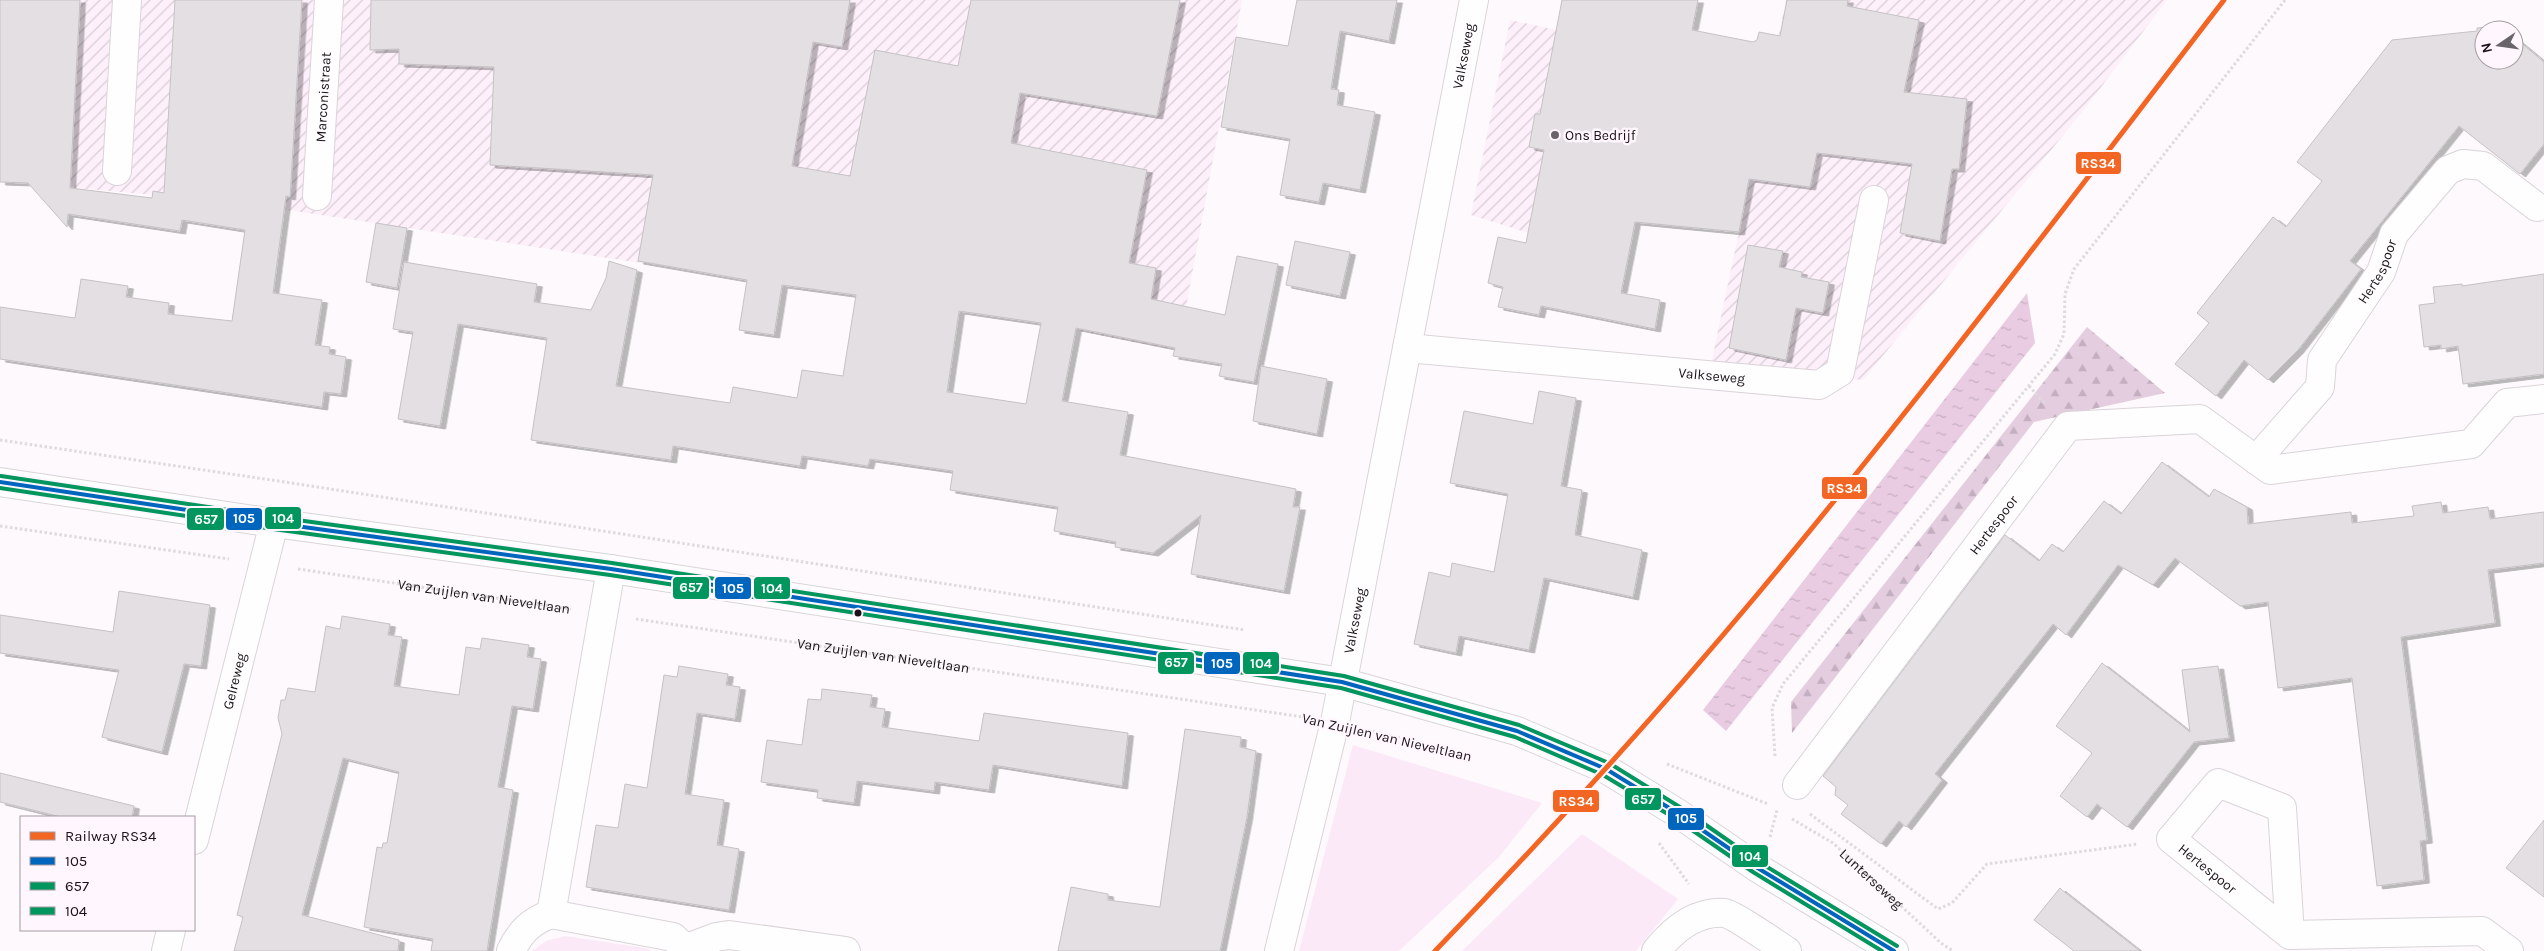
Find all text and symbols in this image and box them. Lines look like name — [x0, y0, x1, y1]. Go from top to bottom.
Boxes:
north arrow — [2474, 20, 2524, 70]
street label: Valkseweg — [1449, 22, 1478, 90]
text: N — [2477, 41, 2496, 55]
street label: Marconistraat — [312, 51, 335, 143]
place label: Ons Bedrijf — [1565, 127, 1636, 144]
marker: Ons Bedrijf — [1549, 129, 1561, 141]
line badge: RS34 — [2075, 151, 2122, 175]
text: RS34 — [2081, 155, 2116, 172]
street label: Hertespoor — [2354, 236, 2401, 307]
street label: Valkseweg — [1678, 364, 1746, 387]
line badge: RS34 — [1821, 476, 1868, 500]
text: RS34 — [1827, 480, 1862, 497]
street label: Hertespoor — [1966, 491, 2022, 558]
line badge: 104 — [264, 506, 302, 530]
line badge: 657 — [186, 507, 225, 531]
line badge: 105 — [225, 507, 263, 531]
text: 105 — [233, 510, 255, 527]
text: 104 — [272, 510, 295, 527]
text: 657 — [194, 511, 218, 528]
street label: Van Zuijlen van Nieveltlaan — [397, 576, 571, 618]
line badge: 657 — [672, 576, 710, 600]
line badge: 105 — [714, 576, 752, 600]
line badge: 104 — [753, 576, 791, 600]
text: 657 — [679, 579, 703, 596]
text: 105 — [722, 580, 744, 597]
text: 104 — [761, 580, 784, 597]
street label: Valkseweg — [1340, 586, 1370, 655]
unlabelled marker — [853, 608, 863, 618]
street label: Van Zuijlen van Nieveltlaan — [796, 635, 971, 677]
street label: Gelreweg — [219, 651, 250, 711]
line badge: 657 — [1157, 651, 1195, 675]
line badge: 105 — [1203, 651, 1241, 675]
line badge: 104 — [1242, 651, 1280, 675]
text: 657 — [1164, 654, 1188, 671]
text: 105 — [1211, 655, 1233, 672]
text: 104 — [1250, 655, 1273, 672]
street label: Van Zuijlen van Nieveltlaan — [1300, 710, 1473, 765]
line badge: 657 — [1624, 787, 1662, 811]
line badge: RS34 — [1552, 789, 1600, 813]
text: 657 — [1631, 791, 1655, 808]
text: RS34 — [1559, 793, 1594, 810]
line badge: 105 — [1667, 807, 1705, 831]
text: 105 — [1675, 810, 1697, 827]
legend — [20, 816, 195, 931]
text: Railway RS34 — [65, 827, 157, 845]
street label: Hertespoor — [2175, 840, 2241, 898]
line badge: 104 — [1731, 844, 1769, 868]
street label: Lunterseweg — [1836, 845, 1907, 913]
text: 104 — [1739, 848, 1762, 865]
text: 105 — [65, 852, 87, 870]
text: 657 — [65, 877, 89, 895]
text: 104 — [65, 902, 88, 920]

